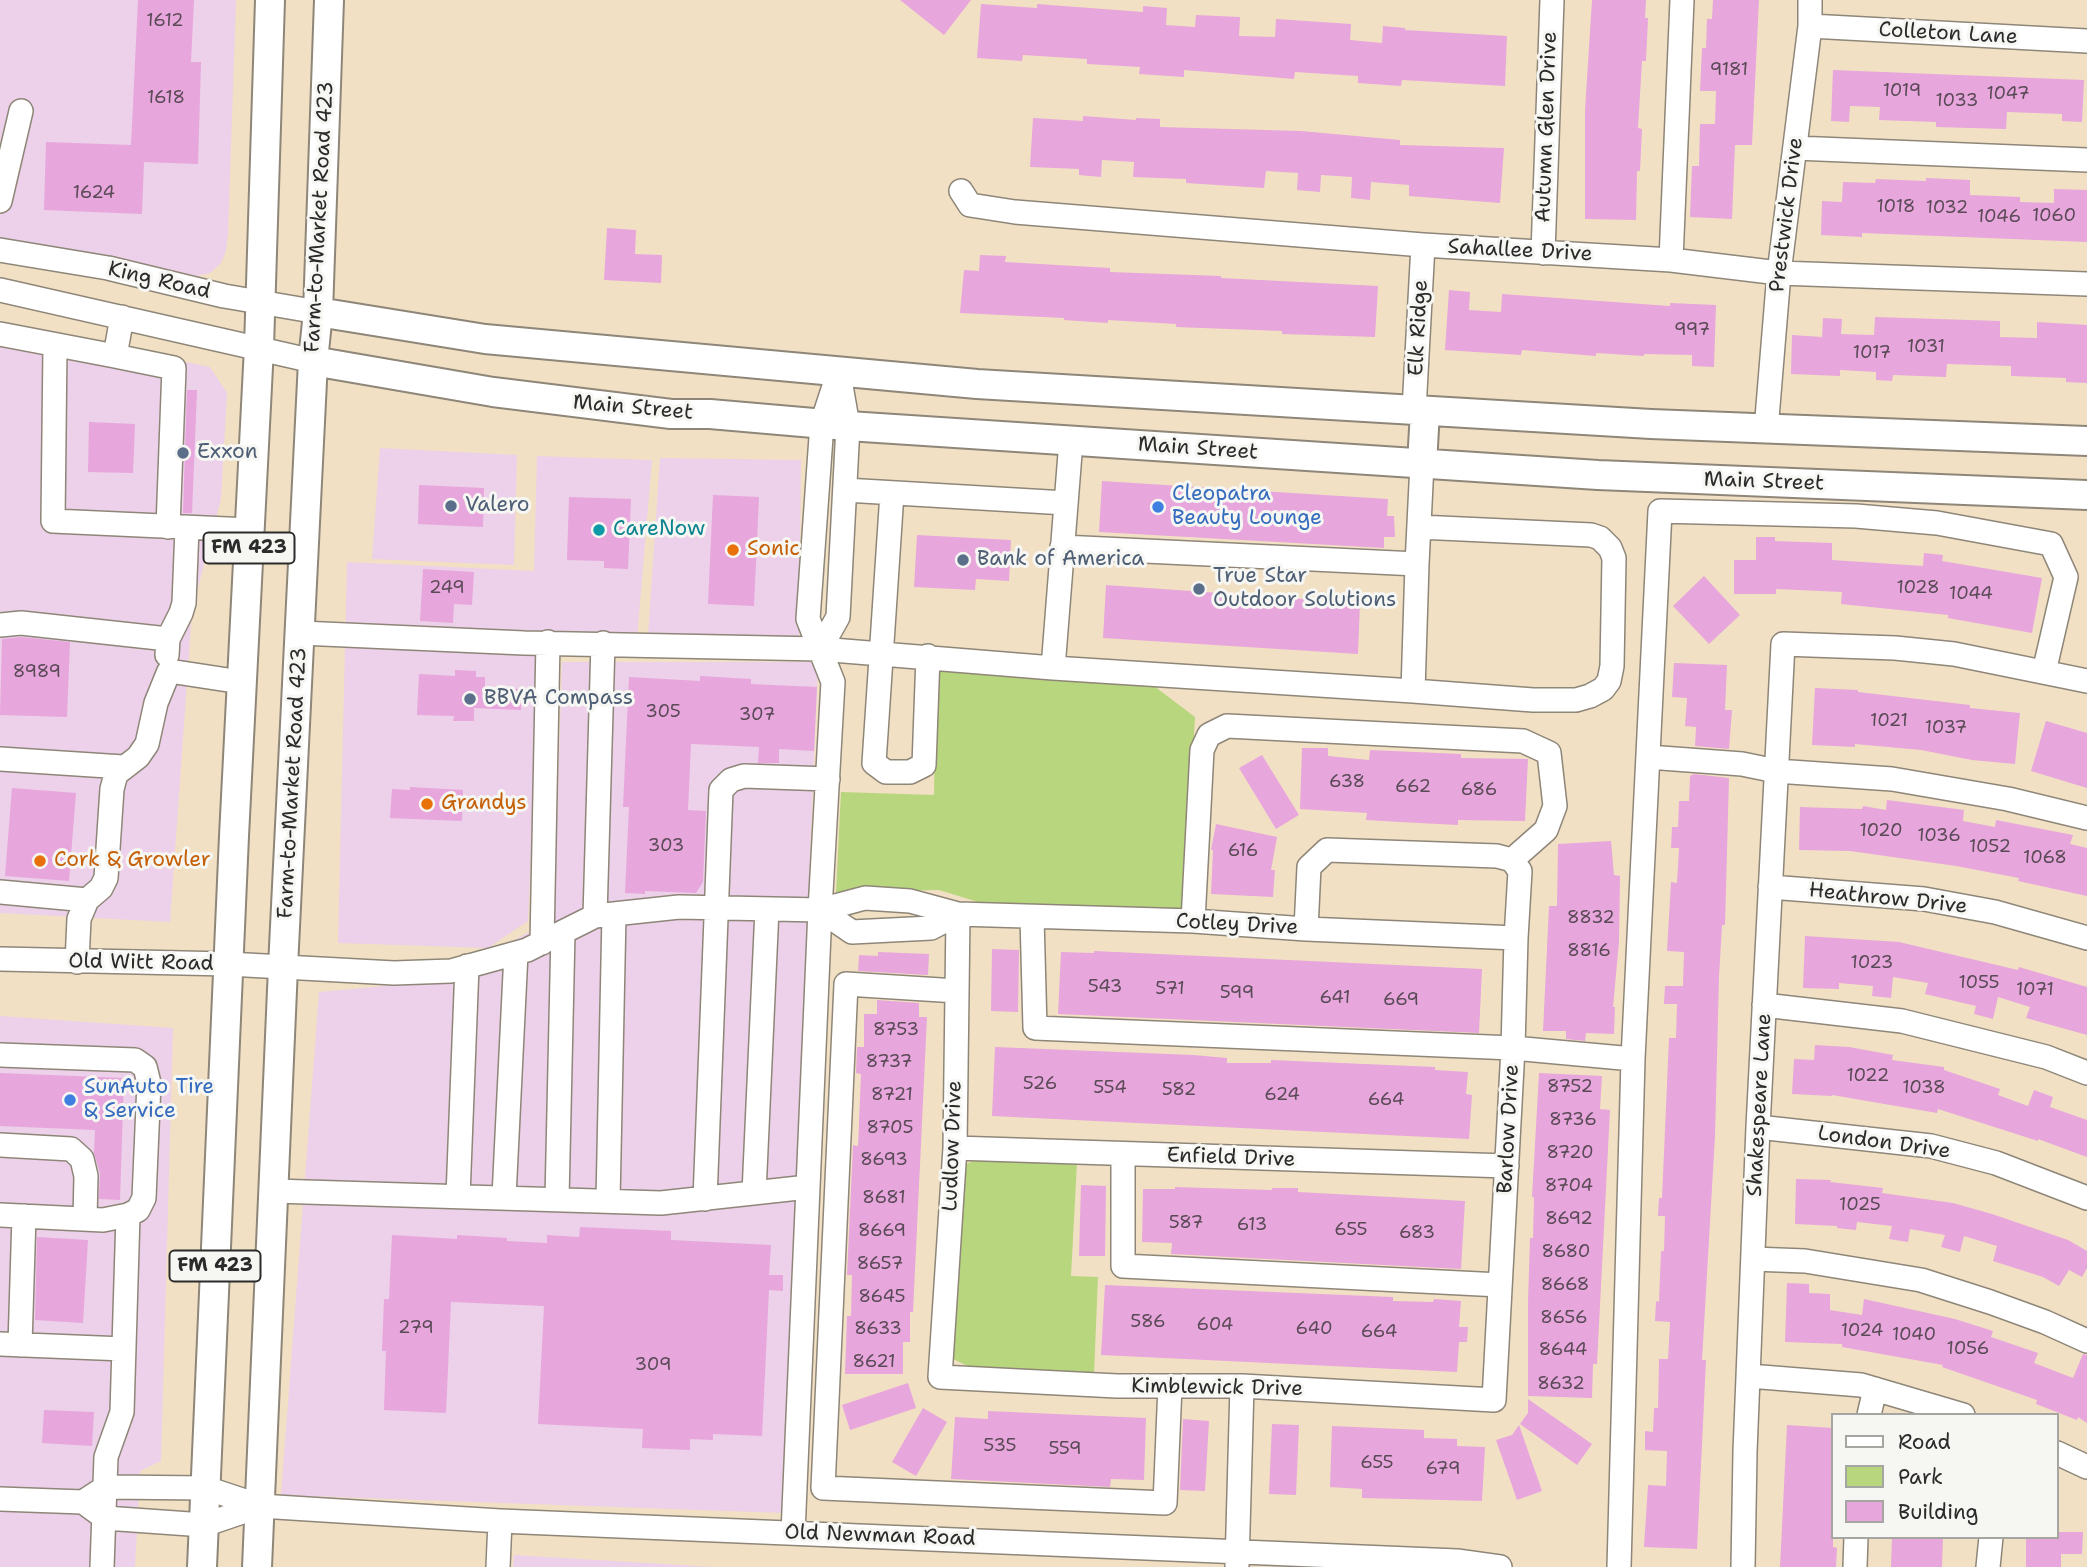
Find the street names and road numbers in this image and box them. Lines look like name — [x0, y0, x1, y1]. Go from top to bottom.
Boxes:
street label: Colleton Lane — [1878, 18, 2018, 50]
street label: Autumn Glen Drive — [1531, 31, 1563, 223]
street label: Farm-to-Market Road 423 — [300, 81, 340, 353]
street label: Prestwick Drive — [1765, 136, 1809, 294]
street label: Sahallee Drive — [1447, 235, 1593, 267]
street label: King Road — [105, 257, 213, 305]
street label: Elk Ridge — [1404, 279, 1434, 377]
street label: Main Street — [572, 390, 694, 426]
street label: Main Street — [1137, 432, 1259, 466]
street label: Main Street — [1703, 467, 1825, 497]
road number: FM 423 — [204, 533, 294, 564]
street label: Farm-to-Market Road 423 — [273, 647, 313, 919]
street label: Heathrow Drive — [1807, 878, 1969, 920]
street label: Cotley Drive — [1175, 909, 1299, 941]
street label: Old Witt Road — [68, 949, 214, 977]
street label: Shakespeare Lane — [1743, 1013, 1777, 1197]
street label: Barlow Drive — [1493, 1064, 1525, 1194]
street label: Ludlow Drive — [938, 1080, 968, 1212]
street label: London Drive — [1816, 1121, 1952, 1165]
street label: Enfield Drive — [1166, 1143, 1296, 1173]
road number: FM 423 — [170, 1250, 260, 1282]
street label: Kimblewick Drive — [1131, 1374, 1303, 1402]
street label: Old Newman Road — [784, 1520, 976, 1552]

